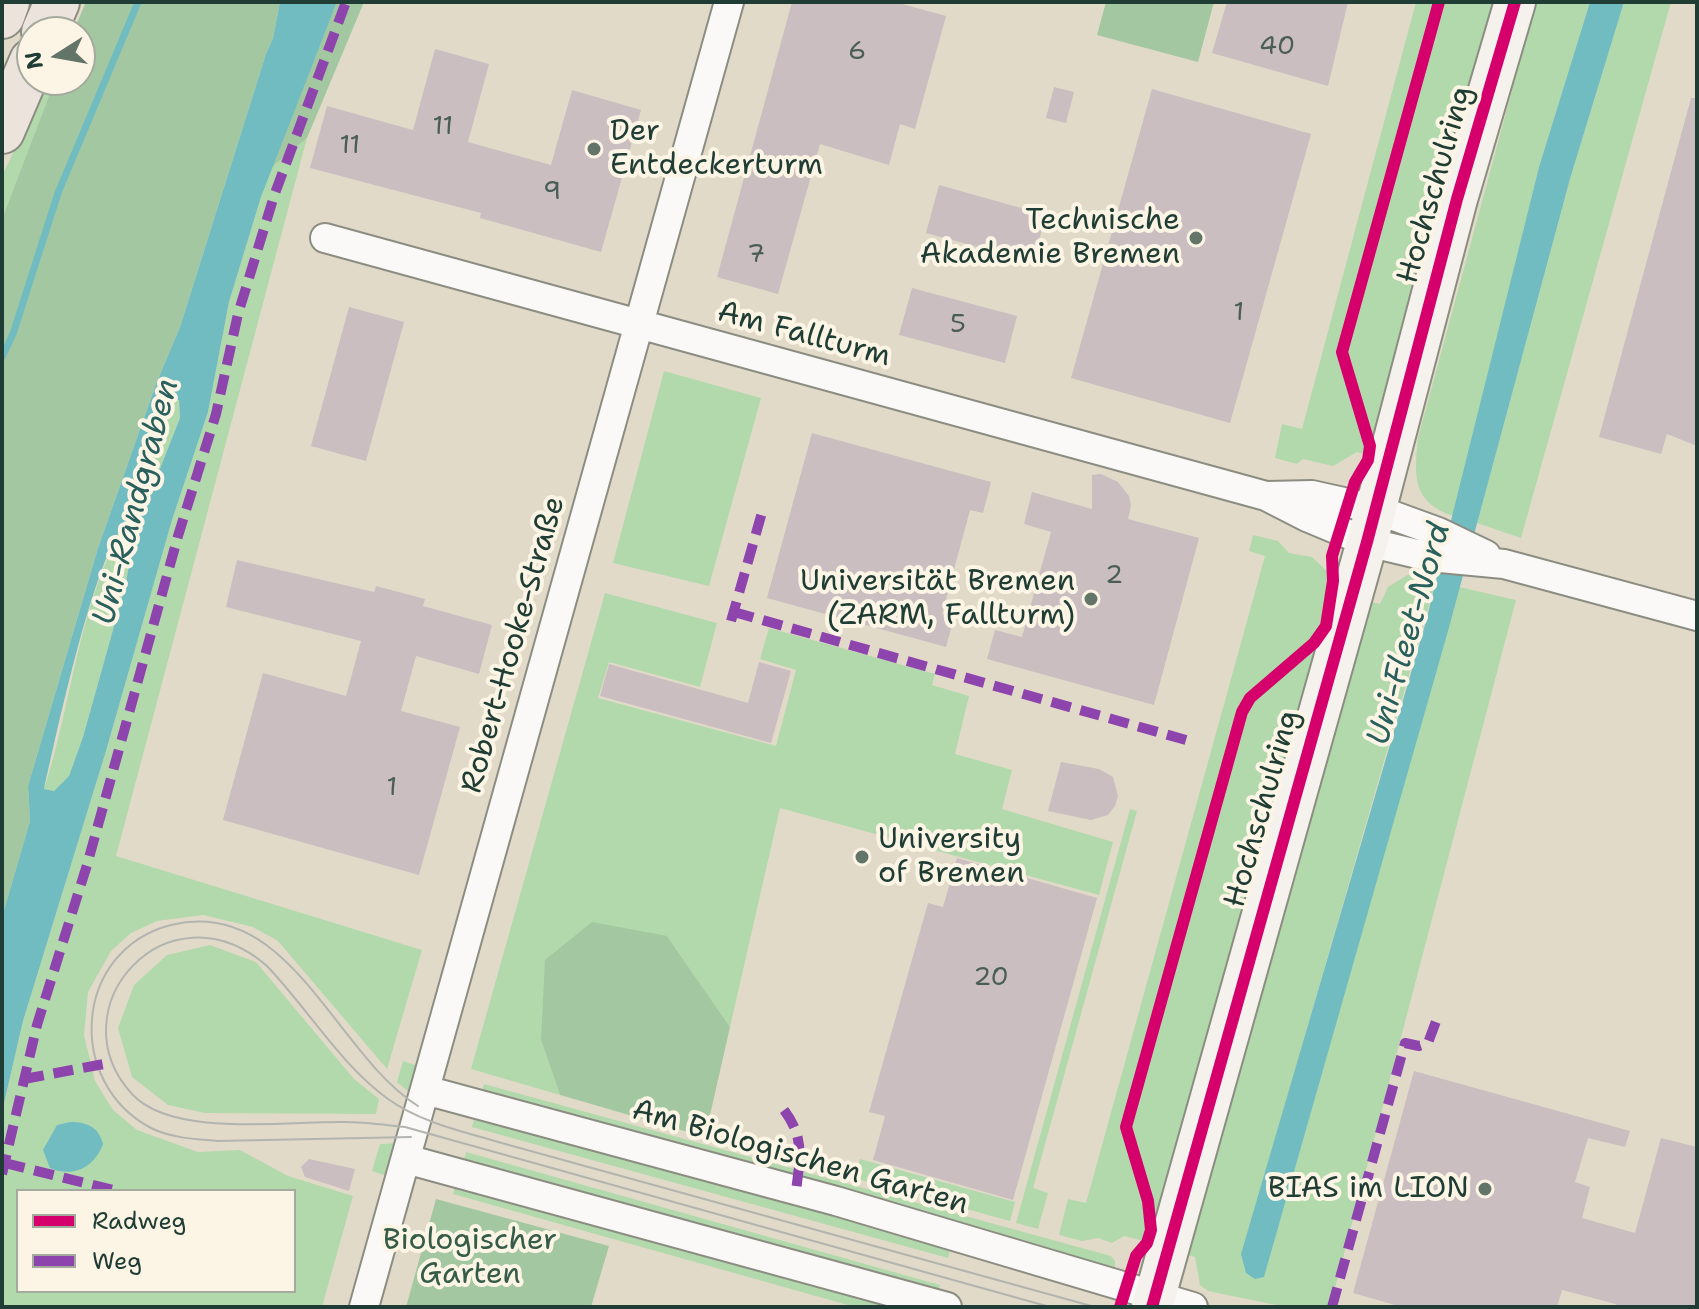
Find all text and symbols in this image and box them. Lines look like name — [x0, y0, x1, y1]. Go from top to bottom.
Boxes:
north arrow — [16, 16, 96, 96]
house number: 40 — [1259, 31, 1295, 63]
house number: 6 — [848, 36, 866, 68]
text: N — [18, 49, 50, 72]
street label: Hochschulring — [1391, 82, 1481, 288]
house number: 11 — [433, 111, 453, 143]
place label: Der Entdeckerturm — [610, 114, 823, 184]
house number: 11 — [340, 130, 360, 162]
marker: Der Entdeckerturm — [585, 140, 603, 158]
house number: 9 — [543, 176, 561, 208]
place label: Technische Akademie Bremen — [920, 203, 1180, 274]
marker: Technische Akademie Bremen — [1187, 229, 1205, 247]
house number: 7 — [747, 239, 765, 271]
street label: Am Fallturm — [713, 295, 895, 375]
house number: 1 — [1234, 297, 1244, 329]
house number: 5 — [950, 309, 966, 341]
water label: Uni-Randgraben — [86, 375, 188, 629]
street label: Robert-Hooke-Straße — [454, 493, 574, 797]
water label: Uni-Fleet-Nord — [1360, 518, 1460, 750]
house number: 2 — [1105, 560, 1123, 592]
place label: Universität Bremen (ZARM, Fallturm) — [800, 564, 1075, 634]
marker: Universität Bremen (ZARM, Fallturm) — [1082, 590, 1100, 608]
street label: Hochschulring — [1218, 706, 1308, 912]
house number: 1 — [387, 772, 397, 804]
place label: University of Bremen — [878, 822, 1025, 892]
marker: University of Bremen — [853, 848, 871, 866]
house number: 20 — [973, 962, 1009, 994]
street label: Am Biologischen Garten — [628, 1093, 972, 1223]
place label: BIAS im LION — [1268, 1171, 1469, 1207]
marker: BIAS im LION — [1476, 1180, 1494, 1198]
legend — [16, 1189, 296, 1293]
text: Radweg — [92, 1205, 186, 1237]
park label: Biologischer Garten — [383, 1223, 557, 1294]
text: Weg — [92, 1245, 142, 1277]

